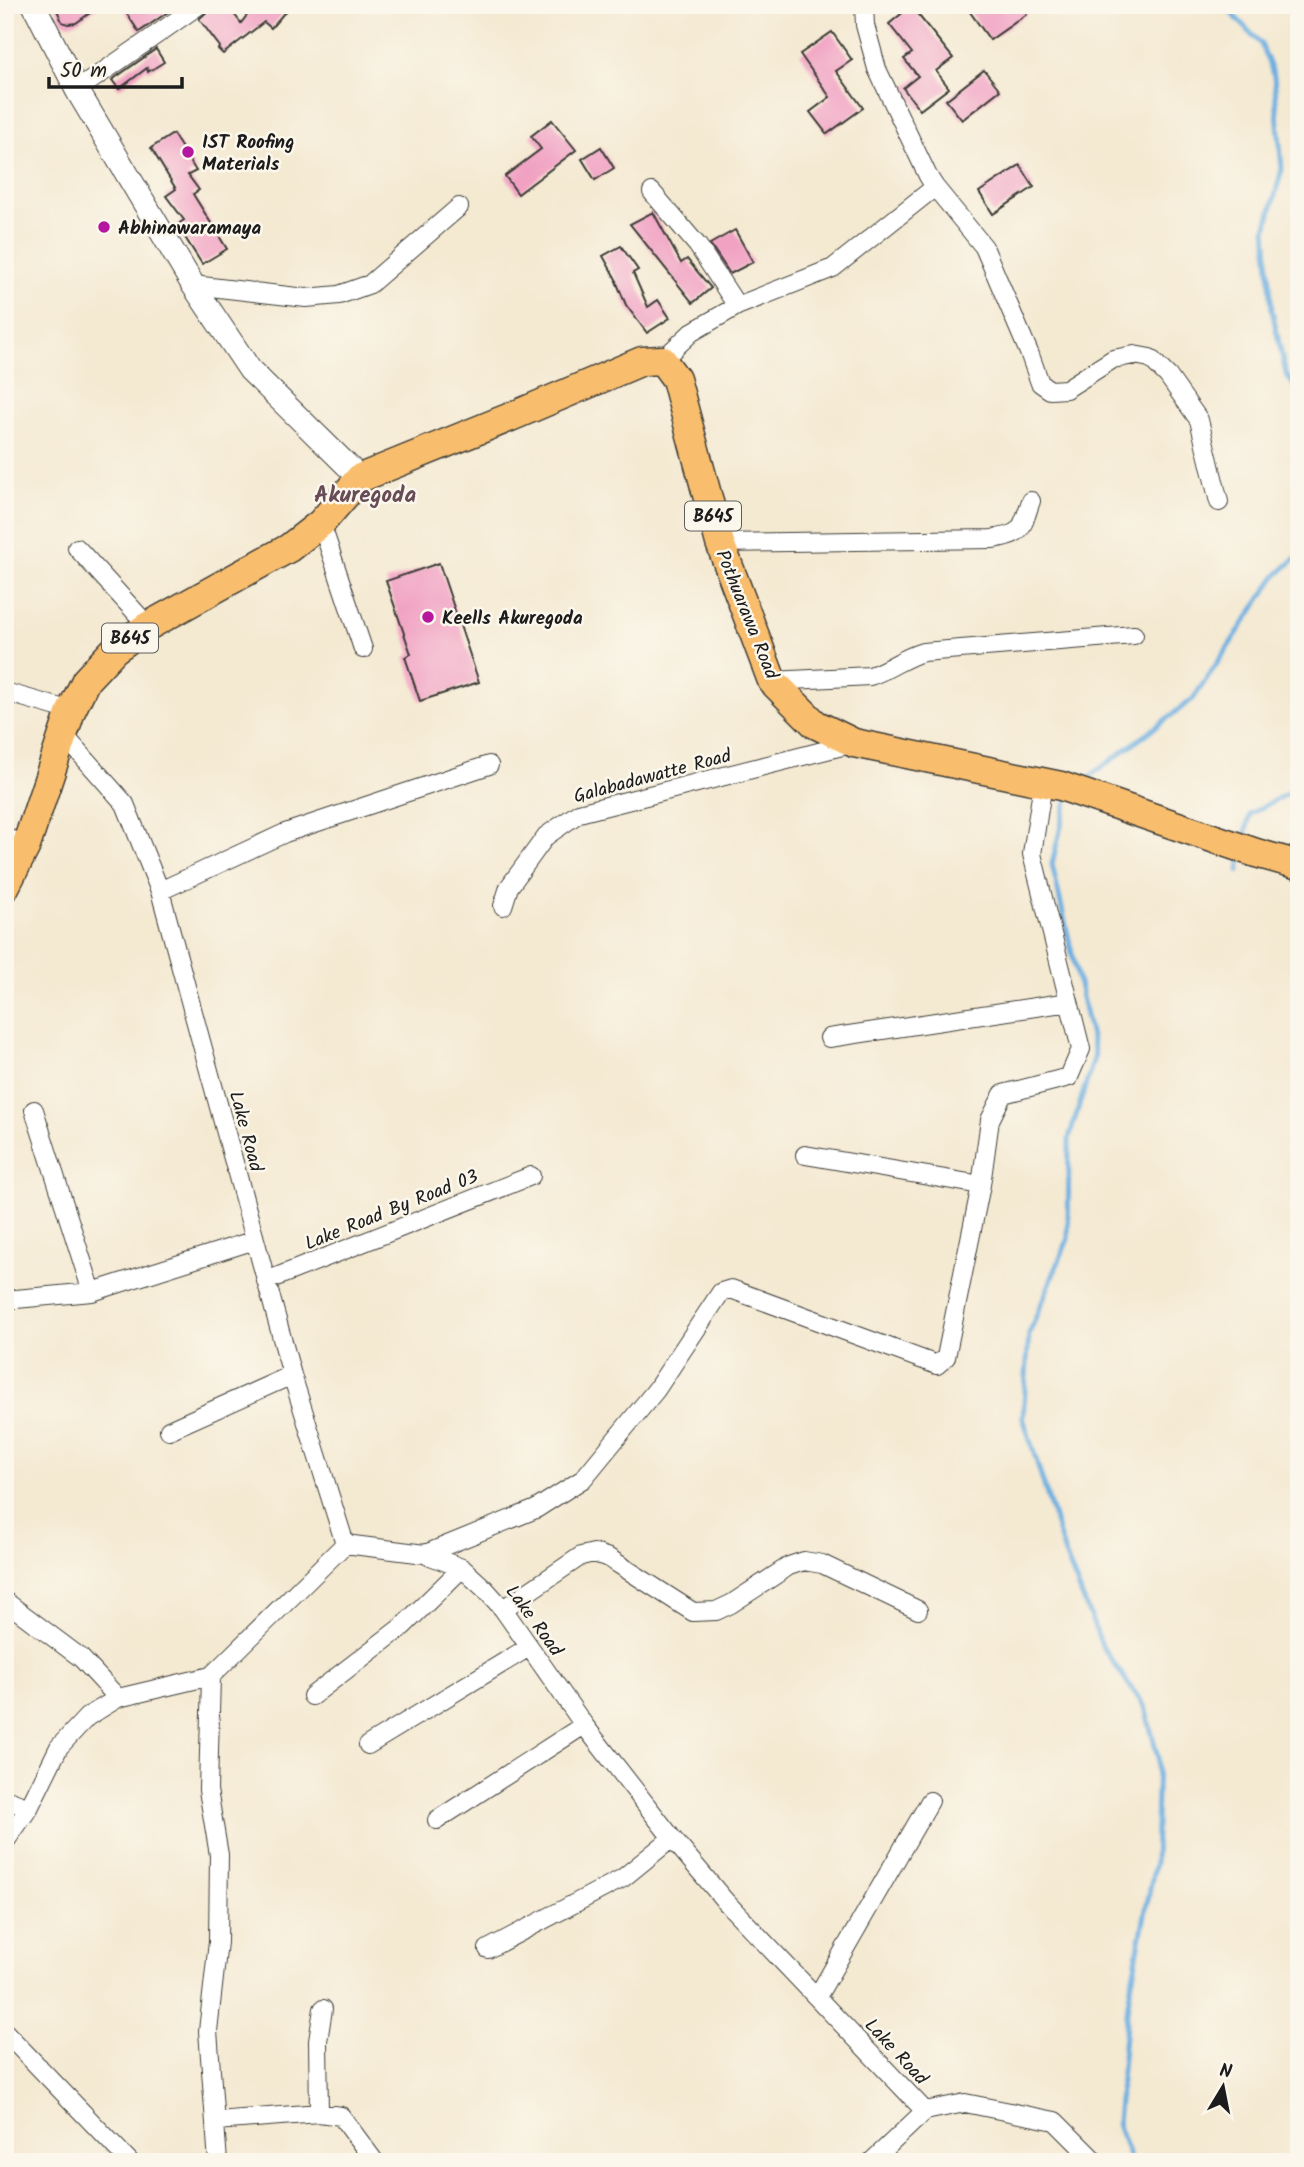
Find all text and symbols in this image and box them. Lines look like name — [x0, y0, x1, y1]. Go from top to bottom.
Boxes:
scale bar — [49, 46, 182, 90]
text: 50 m — [60, 55, 107, 88]
place label: IST Roofing Materials — [202, 128, 294, 180]
marker: IST Roofing Materials — [180, 144, 196, 160]
place label: Abhinawaramaya — [118, 214, 261, 244]
marker: Abhinawaramaya — [96, 219, 112, 235]
district label: Akuregoda — [314, 478, 416, 514]
road number: B645 — [685, 502, 741, 530]
street label: Pothuarawa Road — [707, 546, 786, 684]
place label: Keells Akuregoda — [442, 604, 583, 634]
marker: Keells Akuregoda — [420, 609, 436, 625]
road number: B645 — [102, 624, 158, 652]
street label: Galabadawatte Road — [570, 741, 735, 812]
street label: Lake Road — [220, 1088, 270, 1176]
street label: Lake Road By Road 03 — [300, 1162, 483, 1259]
street label: Lake Road — [497, 1579, 570, 1664]
street label: Lake Road — [856, 2012, 935, 2093]
north arrow — [1188, 2052, 1258, 2122]
text: N — [1217, 2056, 1234, 2088]

